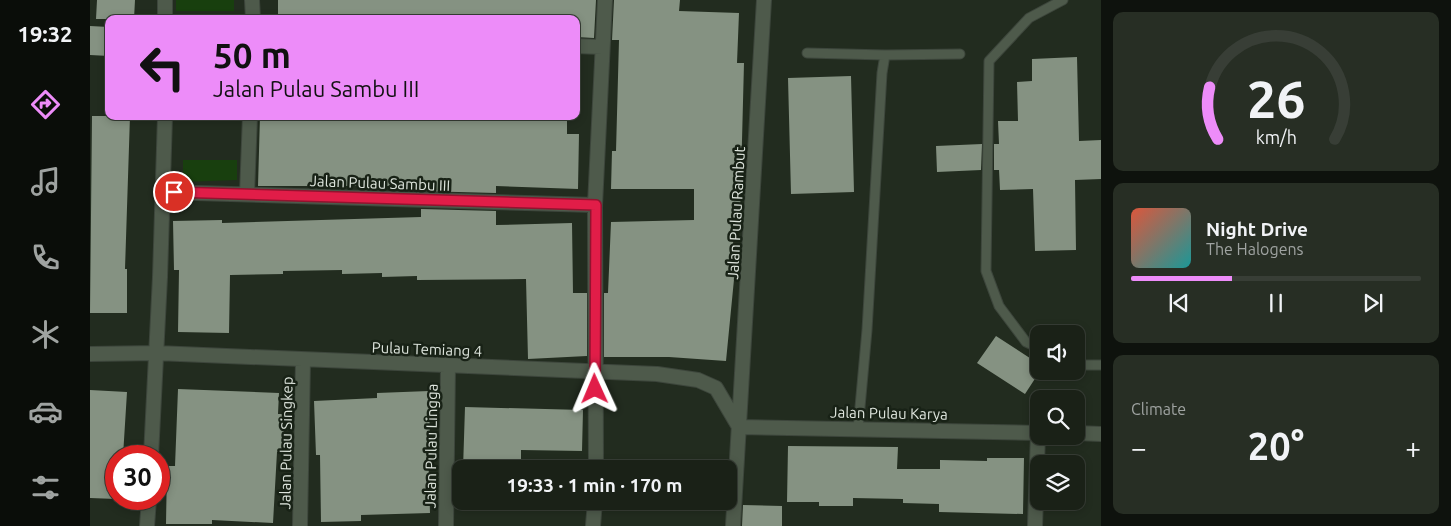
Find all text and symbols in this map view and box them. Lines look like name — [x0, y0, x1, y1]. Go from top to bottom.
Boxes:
text: 19:32 — [17, 21, 73, 46]
icon: left — [130, 35, 195, 100]
text: 50 m — [213, 35, 291, 75]
text: 26 — [1247, 70, 1305, 128]
text: Jalan Pulau Sambu III — [213, 76, 420, 101]
icon: directions — [28, 87, 63, 122]
text: km/h — [1255, 127, 1297, 147]
street label: Jalan Pulau Rambut — [724, 146, 748, 280]
icon: music — [28, 164, 63, 199]
pin — [153, 171, 195, 213]
street label: Jalan Pulau Sambu III — [309, 172, 451, 194]
icon: arrive — [160, 178, 188, 206]
text: Night Drive — [1206, 218, 1308, 240]
icon: phone — [28, 240, 63, 275]
text: The Halogens — [1206, 240, 1304, 258]
icon: previous — [1165, 289, 1193, 317]
icon: pause — [1262, 289, 1290, 317]
icon: next — [1359, 289, 1387, 317]
icon: climate — [28, 317, 63, 352]
map controls — [1030, 325, 1085, 510]
button: sound — [1030, 325, 1085, 380]
street label: Pulau Temiang 4 — [371, 339, 483, 359]
position arrow — [568, 362, 620, 414]
street label: Jalan Pulau Singkep — [276, 376, 296, 510]
street label: Jalan Pulau Lingga — [421, 383, 441, 509]
button: search — [1030, 390, 1085, 445]
icon: car — [28, 394, 63, 429]
text: Climate — [1131, 400, 1186, 418]
street label: Jalan Pulau Karya — [830, 403, 948, 423]
text: 20° — [1248, 425, 1304, 467]
text: − — [1131, 432, 1147, 463]
text: + — [1405, 432, 1421, 463]
speed limit sign: 30 — [105, 445, 170, 510]
button: layers — [1030, 455, 1085, 510]
icon: filters — [28, 470, 63, 505]
text: 19:33 · 1 min · 170 m — [507, 474, 682, 496]

